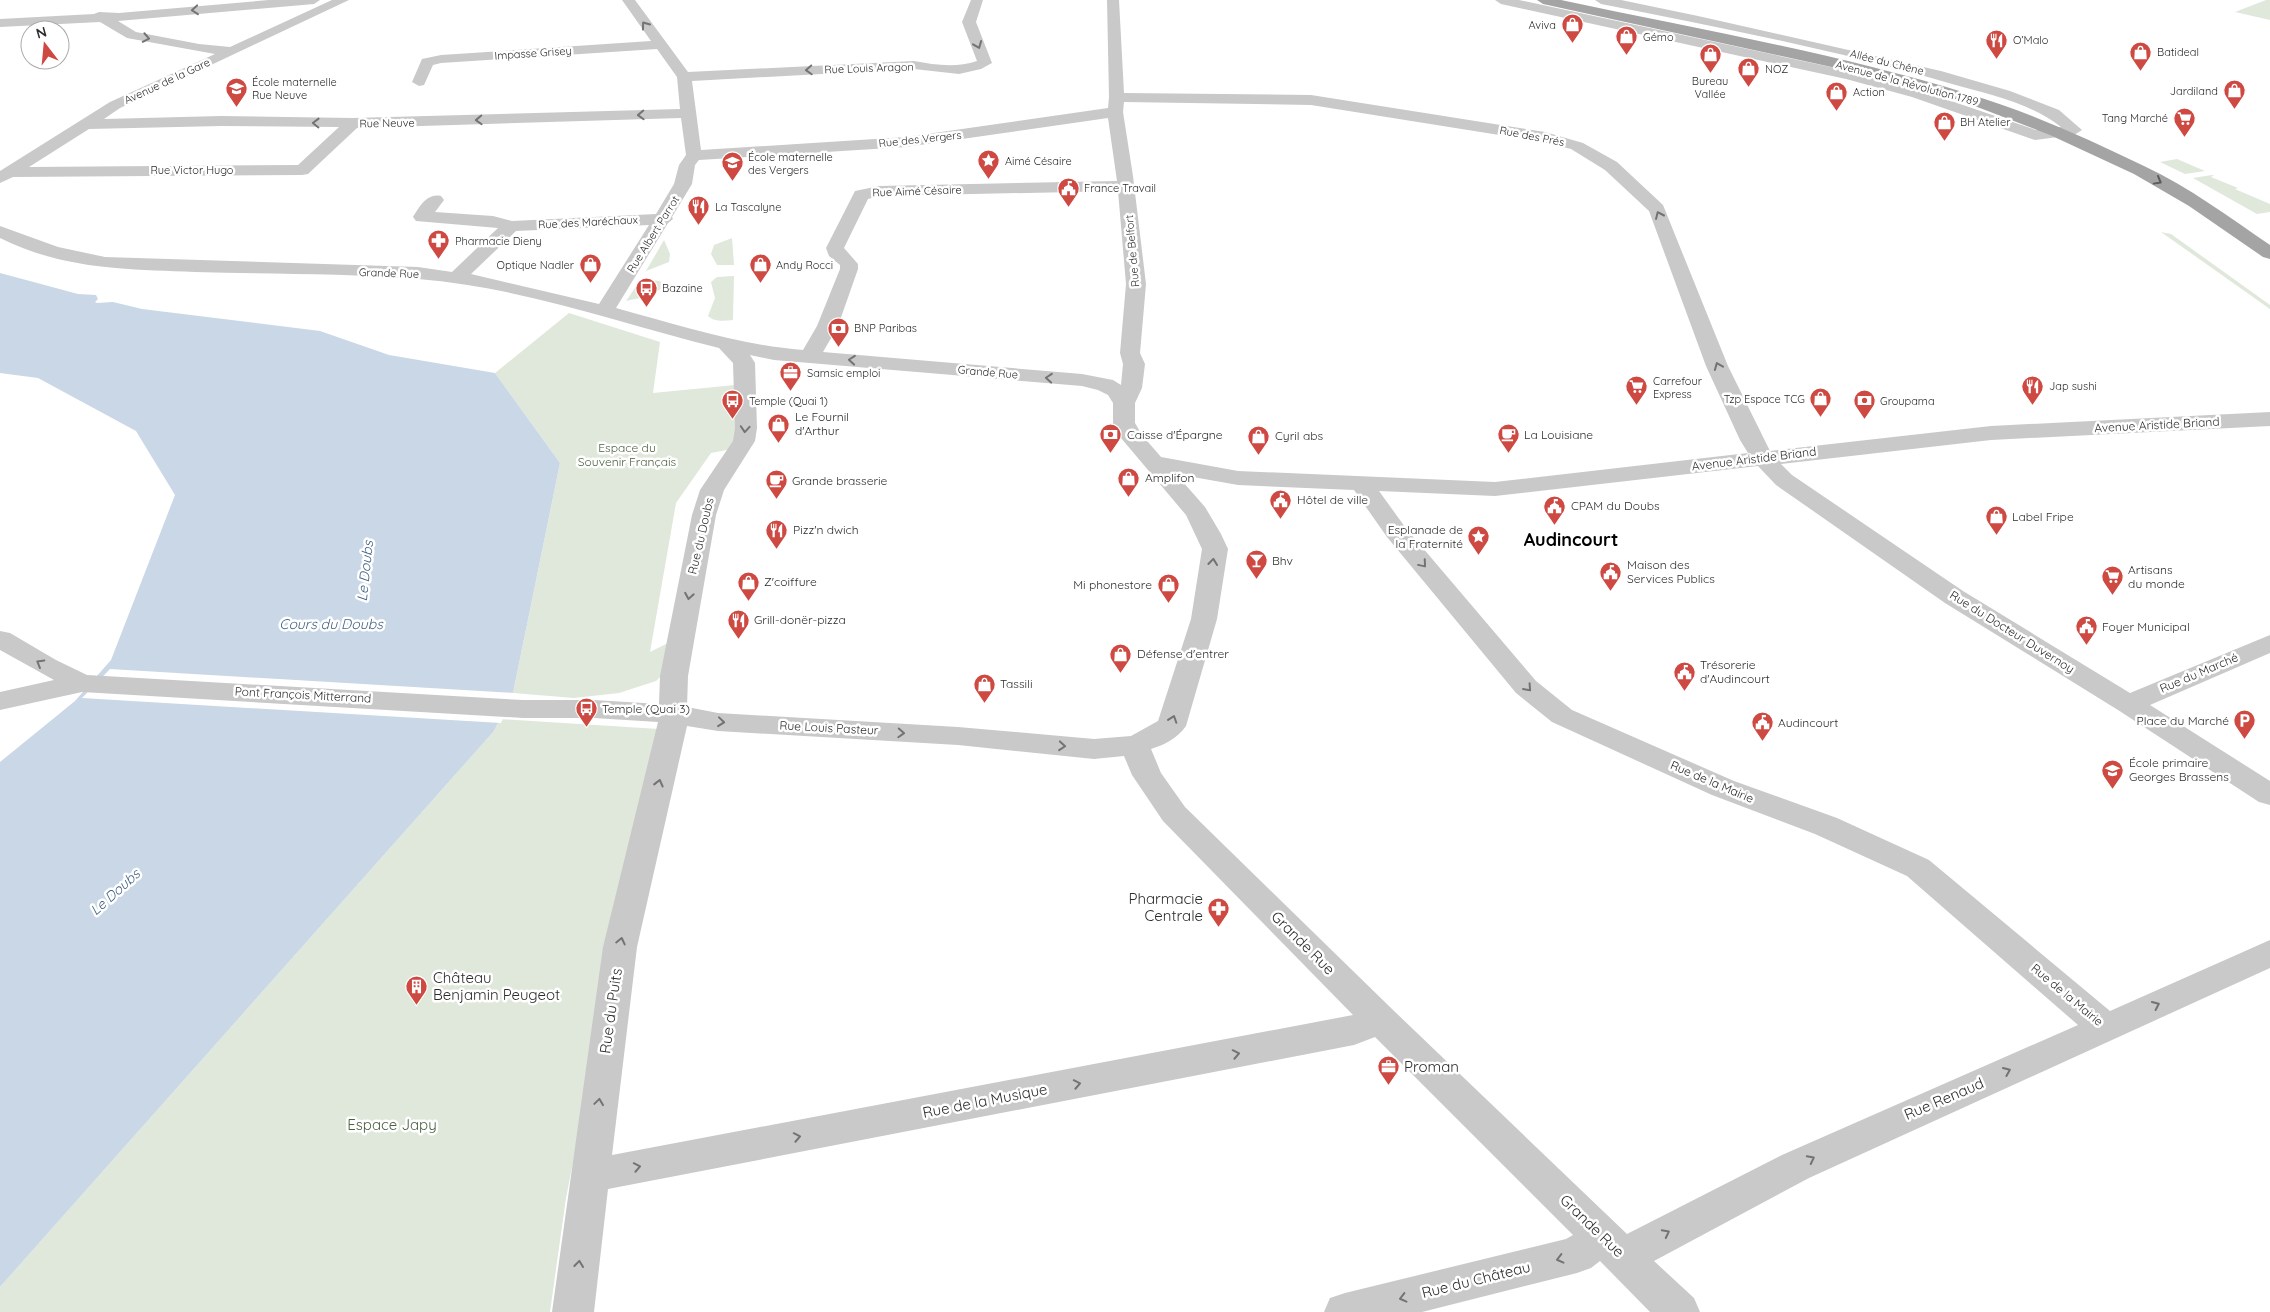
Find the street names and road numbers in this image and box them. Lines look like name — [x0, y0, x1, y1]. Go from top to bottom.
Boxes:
street label: Impasse Grisey — [494, 43, 572, 63]
street label: Allée du Chêne — [1849, 46, 1925, 78]
street label: Avenue de la Gare — [122, 55, 212, 107]
street label: Avenue de la Révolution 1789 — [1834, 57, 1980, 109]
street label: Rue Louis Aragon — [824, 59, 914, 77]
street label: Rue Neuve — [359, 116, 415, 130]
street label: Rue des Prés — [1498, 123, 1566, 149]
street label: Rue des Vergers — [878, 128, 962, 150]
street label: Rue Victor Hugo — [150, 163, 234, 177]
street label: Rue Aimé Césaire — [872, 182, 962, 200]
street label: Rue Albert Parrot — [624, 193, 682, 275]
street label: Rue des Maréchaux — [538, 212, 638, 232]
street label: Rue de Belfort — [1122, 214, 1142, 288]
street label: Grande Rue — [359, 265, 419, 281]
street label: Grande Rue — [957, 362, 1019, 382]
street label: Avenue Aristide Briand — [2094, 414, 2220, 435]
street label: Avenue Aristide Briand — [1691, 443, 1817, 474]
street label: Rue du Doubs — [684, 496, 717, 576]
street label: Rue du Docteur Duvernoy — [1947, 587, 2077, 676]
street label: Rue du Marché — [2157, 649, 2240, 696]
street label: Pont François Mitterrand — [234, 683, 372, 706]
street label: Rue Louis Pasteur — [779, 717, 879, 738]
street label: Rue de la Mairie — [1668, 757, 1756, 806]
street label: Grande Rue — [1268, 907, 1339, 978]
street label: Rue de la Mairie — [2028, 960, 2106, 1029]
street label: Rue du Puits — [595, 967, 626, 1055]
street label: Rue Renaud — [1901, 1073, 1987, 1124]
street label: Rue de la Musique — [921, 1079, 1049, 1122]
street label: Grande Rue — [1556, 1190, 1629, 1261]
street label: Rue du Château — [1420, 1257, 1532, 1302]

